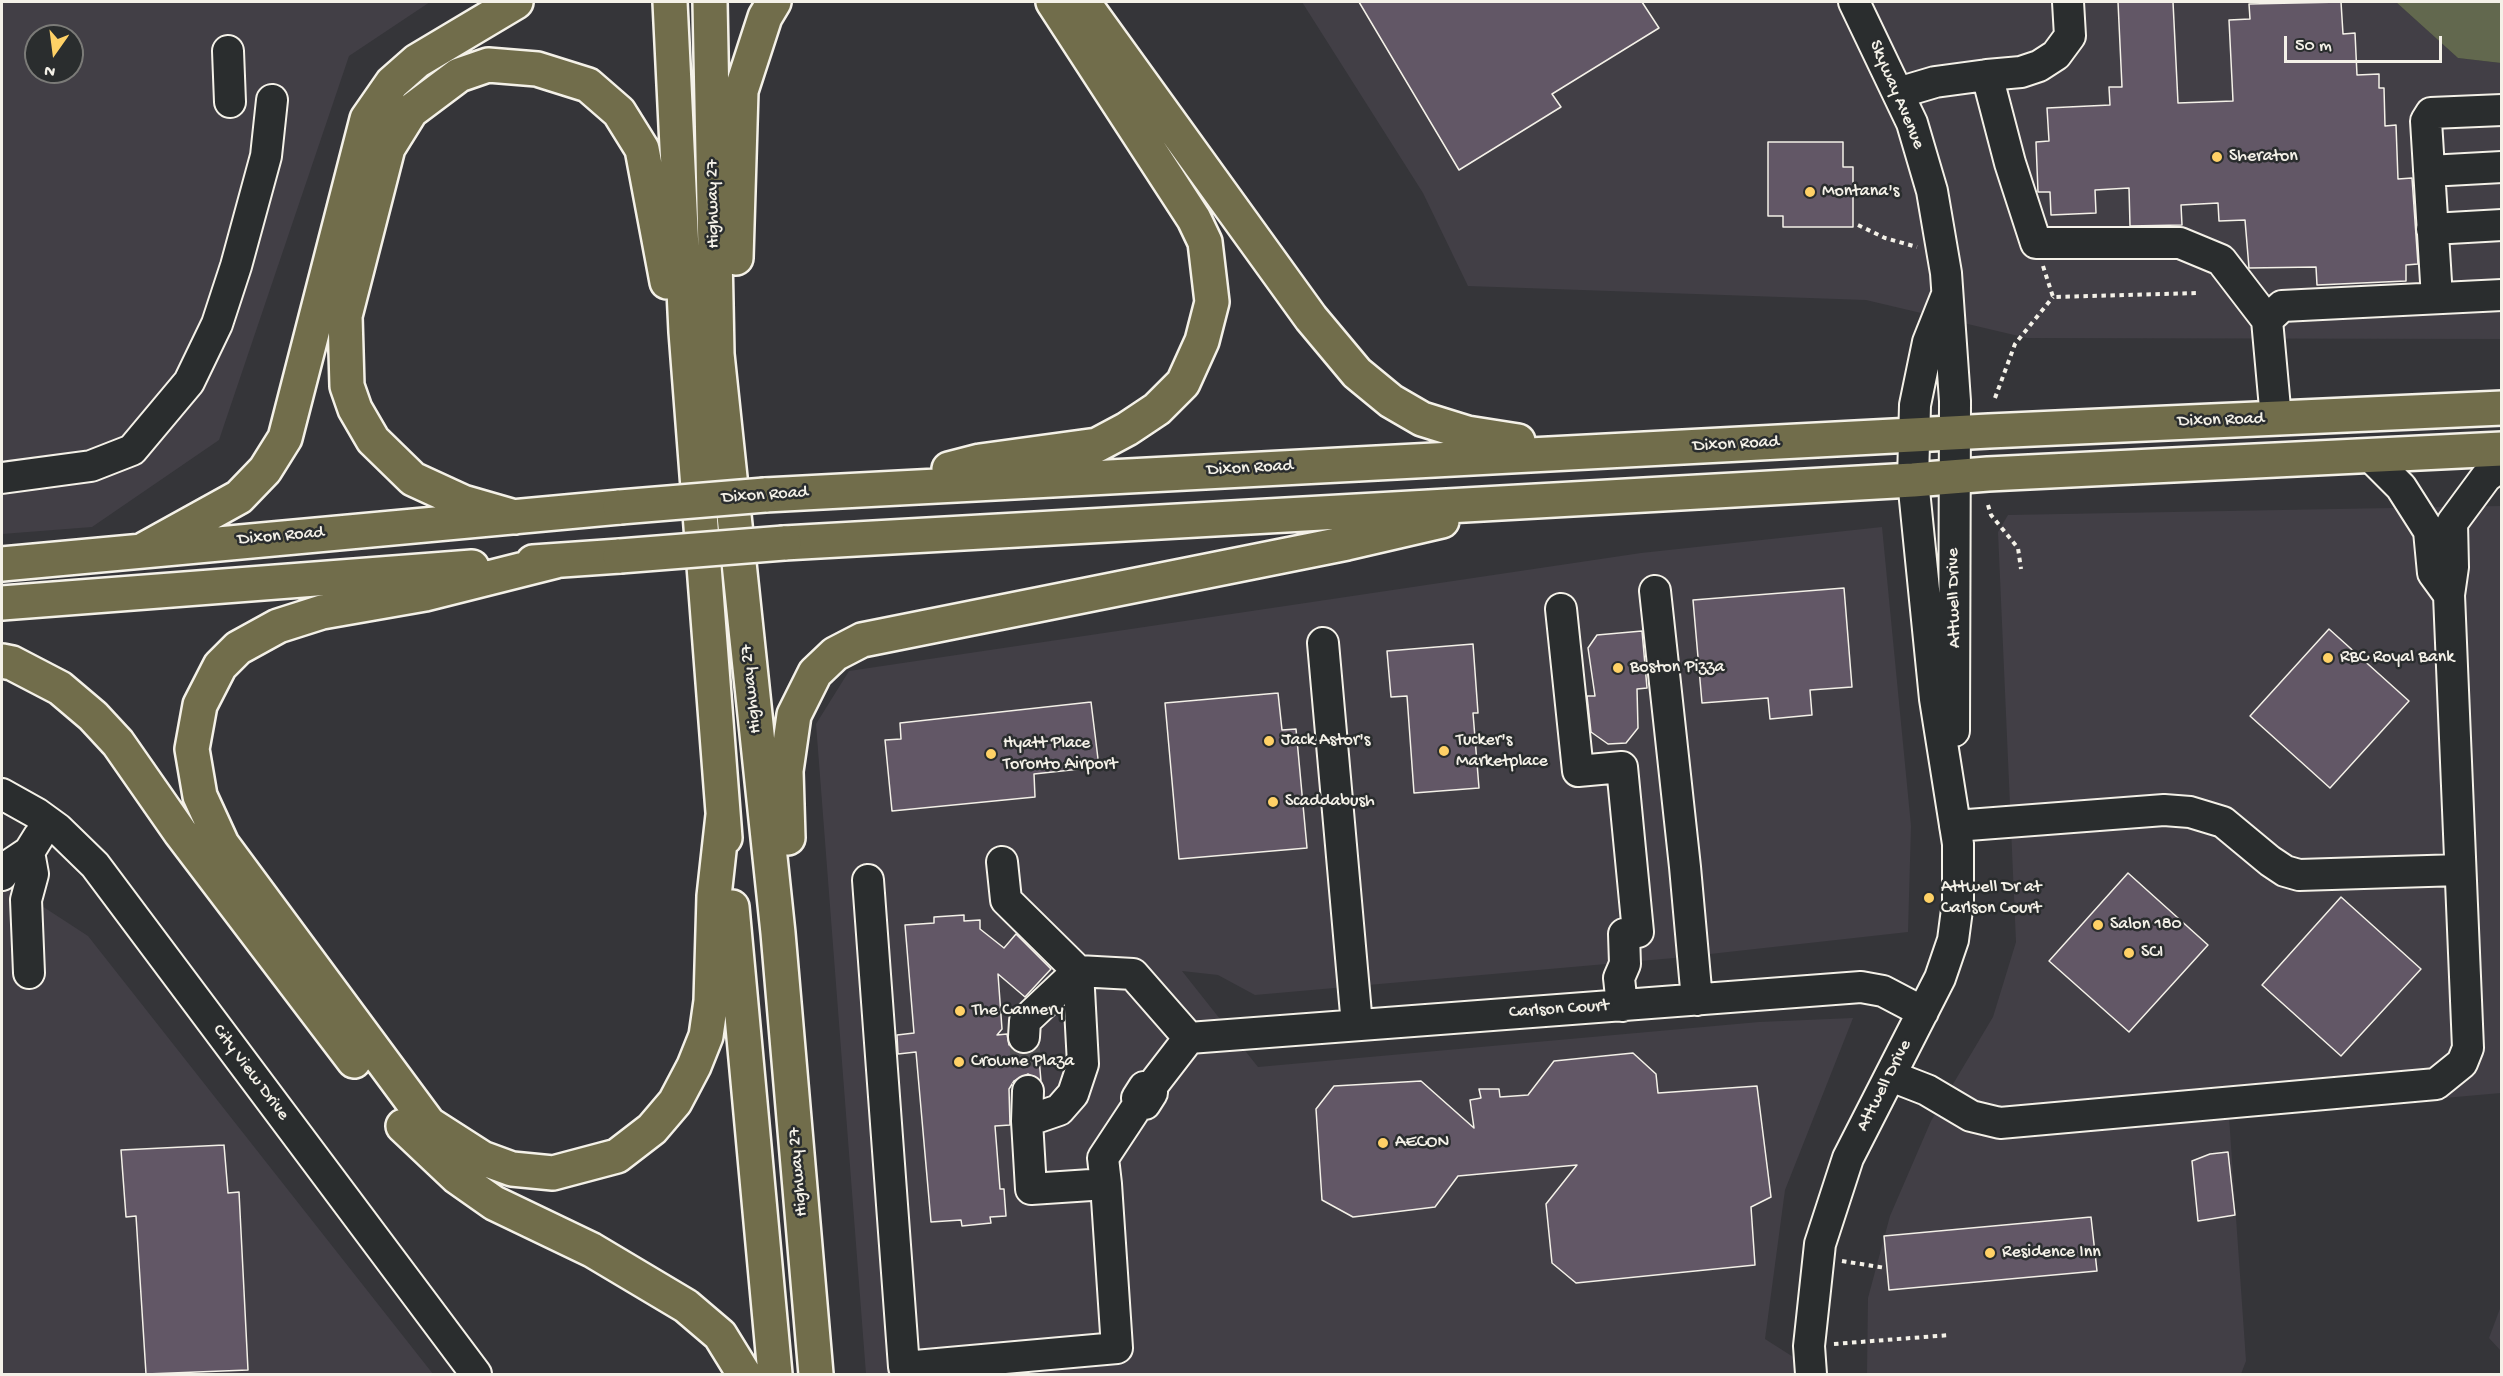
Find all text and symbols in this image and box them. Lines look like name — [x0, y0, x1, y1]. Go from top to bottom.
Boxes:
north arrow — [24, 24, 84, 84]
scale bar — [2287, 24, 2444, 62]
text: 50 m — [2295, 36, 2332, 57]
street label: Skyway Avenue — [1863, 37, 1929, 153]
text: N — [43, 60, 57, 80]
place label: Sheraton — [2229, 146, 2298, 168]
marker: Sheraton — [2210, 150, 2224, 164]
street label: Highway 27 — [702, 159, 726, 249]
place label: Montana's — [1822, 181, 1899, 203]
marker: Montana's — [1803, 185, 1817, 199]
street label: Dixon Road — [2177, 409, 2265, 433]
street label: Dixon Road — [1692, 432, 1780, 458]
street label: Dixon Road — [1206, 456, 1294, 482]
street label: Dixon Road — [721, 482, 809, 510]
street label: Dixon Road — [237, 522, 325, 552]
street label: Attwell Drive — [1943, 548, 1967, 648]
street label: Highway 27 — [737, 643, 767, 735]
place label: RBC Royal Bank — [2340, 647, 2454, 669]
marker: RBC Royal Bank — [2321, 651, 2335, 665]
place label: Boston Pizza — [1630, 657, 1724, 679]
marker: Boston Pizza — [1611, 661, 1625, 675]
place label: Jack Astor's — [1281, 730, 1370, 752]
place label: Tucker's Marketplace — [1456, 730, 1548, 772]
place label: Hyatt Place Toronto Airport — [1003, 733, 1117, 776]
marker: Jack Astor's — [1262, 734, 1276, 748]
marker: Tucker's Marketplace — [1437, 744, 1451, 758]
marker: Hyatt Place Toronto Airport — [984, 747, 998, 761]
place label: Scaddabush — [1285, 791, 1375, 813]
marker: Scaddabush — [1266, 795, 1280, 809]
place label: Attwell Dr at Carlson Court — [1941, 877, 2041, 920]
marker: Attwell Dr at Carlson Court — [1922, 891, 1936, 905]
place label: Salon 180 — [2110, 914, 2182, 936]
marker: Salon 180 — [2091, 918, 2105, 932]
place label: SCI — [2141, 942, 2163, 964]
marker: SCI — [2122, 946, 2136, 960]
street label: Carlson Court — [1508, 996, 1610, 1024]
place label: The Cannery — [972, 1000, 1064, 1022]
marker: The Cannery — [953, 1004, 967, 1018]
street label: City View Drive — [207, 1021, 293, 1125]
street label: Attwell Drive — [1853, 1037, 1917, 1135]
place label: Crowne Plaza — [971, 1051, 1074, 1073]
marker: Crowne Plaza — [952, 1055, 966, 1069]
street label: Highway 27 — [784, 1127, 814, 1217]
place label: AECON — [1395, 1132, 1449, 1154]
marker: AECON — [1376, 1136, 1390, 1150]
place label: Residence Inn — [2002, 1242, 2101, 1264]
marker: Residence Inn — [1983, 1246, 1997, 1260]

